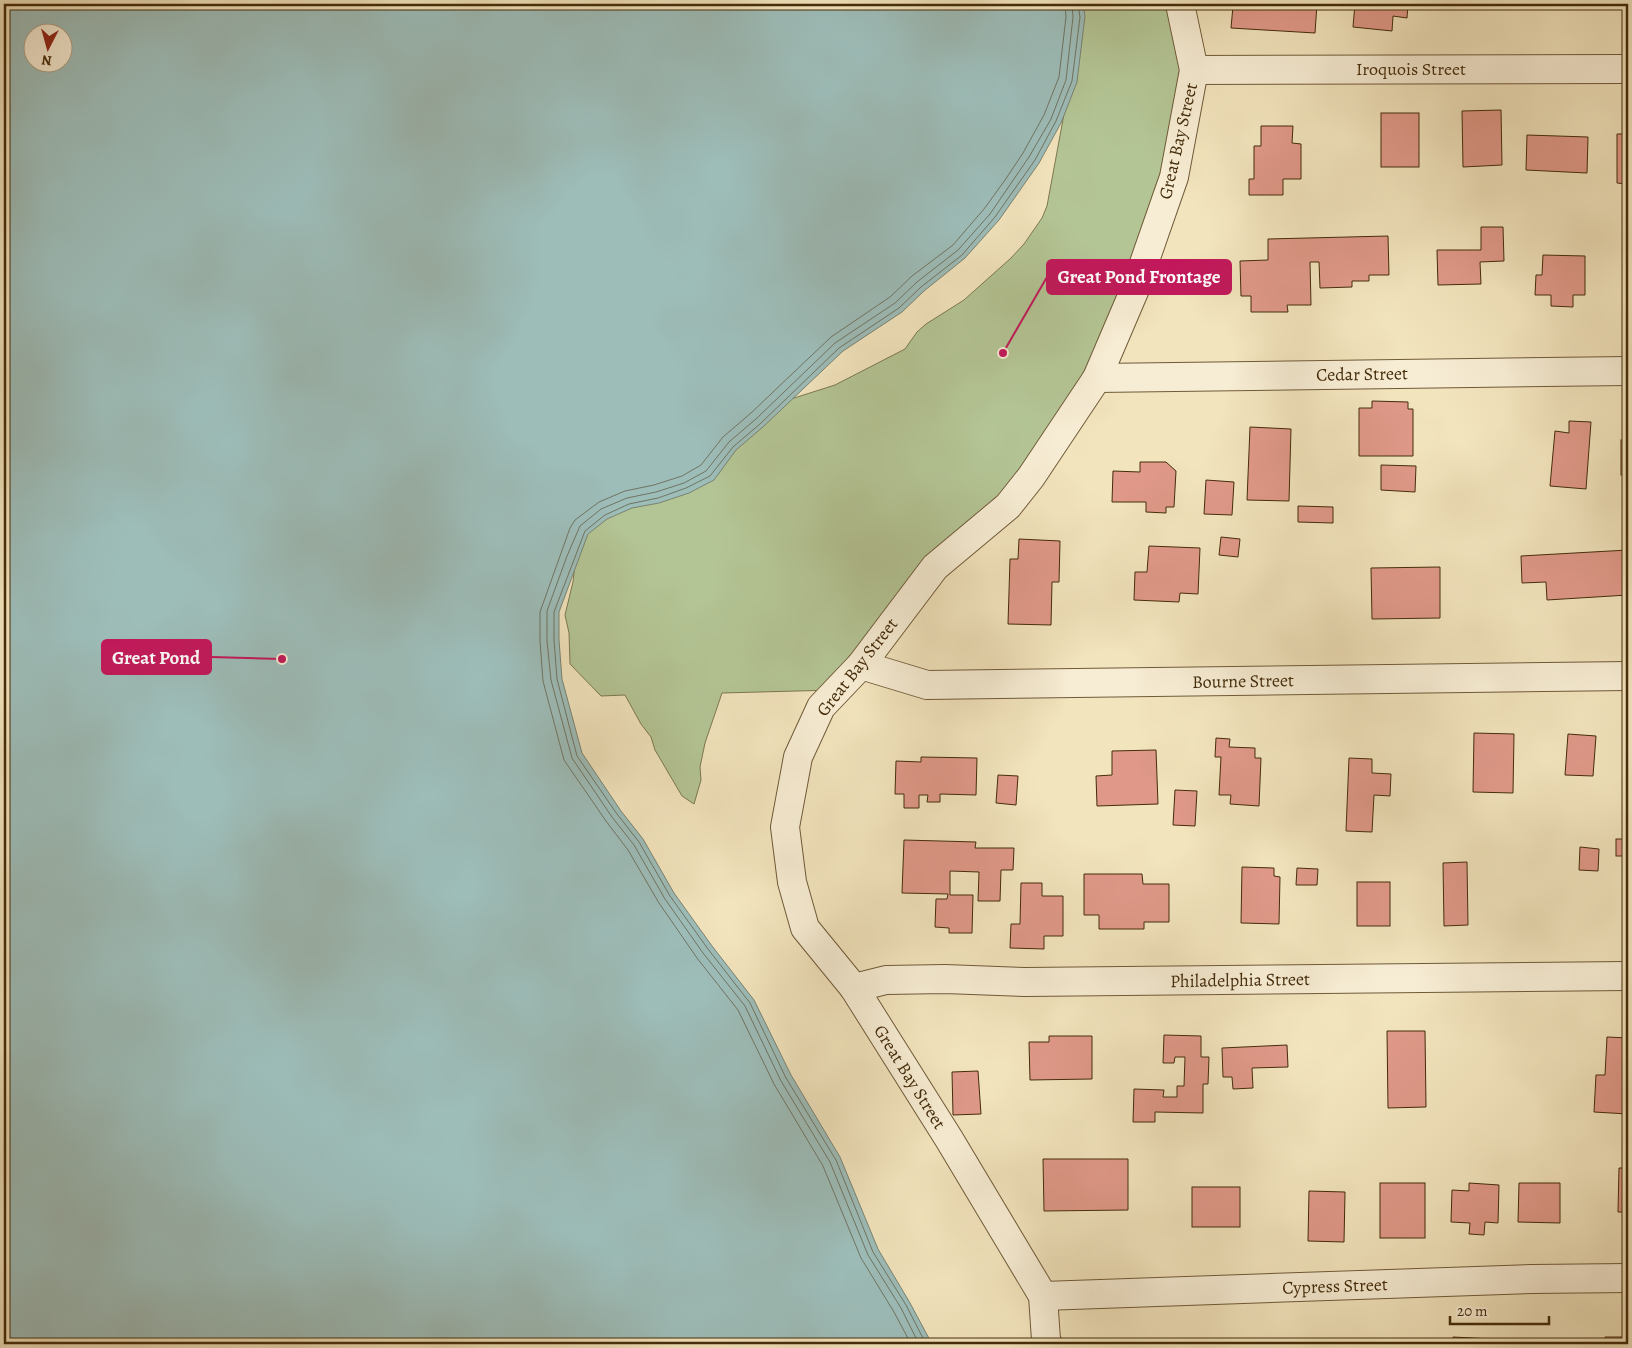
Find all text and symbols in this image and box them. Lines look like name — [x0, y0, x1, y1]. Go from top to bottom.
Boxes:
north arrow — [22, 22, 72, 72]
text: N — [41, 50, 53, 70]
street label: Iroquois Street — [1356, 57, 1466, 81]
street label: Great Bay Street — [1153, 80, 1203, 202]
callout: Great Pond Frontage — [1047, 260, 1231, 294]
text: Great Pond Frontage — [1057, 264, 1221, 290]
street label: Cedar Street — [1316, 361, 1408, 387]
street label: Great Bay Street — [811, 613, 903, 721]
callout: Great Pond — [102, 640, 211, 674]
text: Great Pond — [112, 645, 201, 671]
street label: Bourne Street — [1192, 668, 1294, 694]
street label: Philadelphia Street — [1170, 967, 1310, 993]
street label: Great Bay Street — [868, 1020, 952, 1134]
street label: Cypress Street — [1282, 1272, 1388, 1300]
scale bar — [1450, 1293, 1548, 1325]
text: 20 m — [1457, 1301, 1488, 1321]

